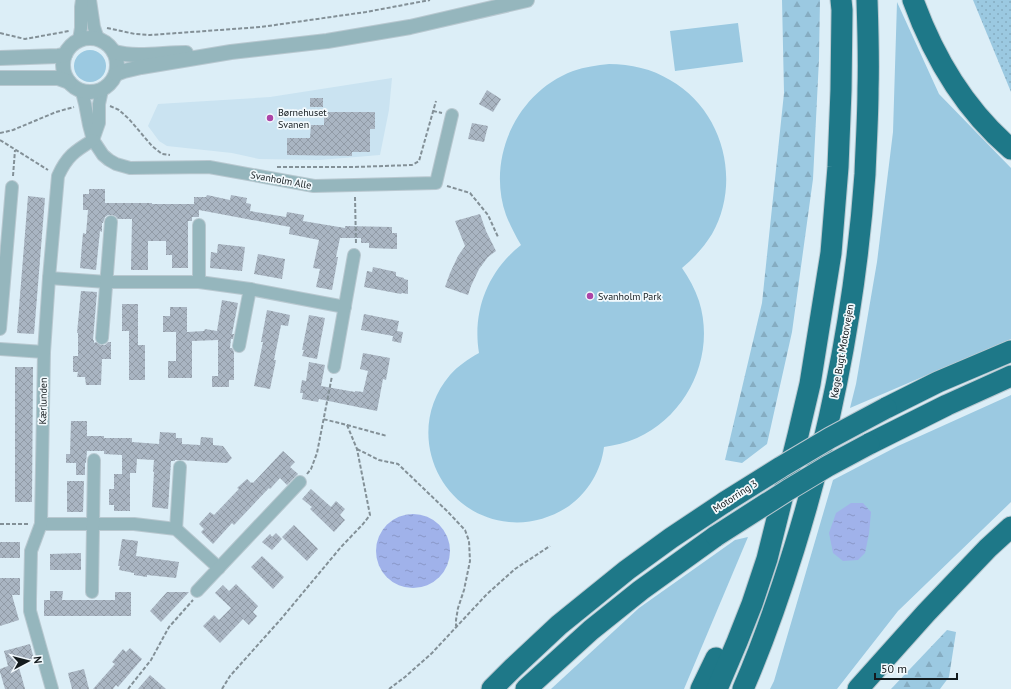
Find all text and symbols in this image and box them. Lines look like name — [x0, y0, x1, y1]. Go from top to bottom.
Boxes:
place label: Børnehuset Svanen — [278, 106, 327, 131]
marker: Børnehuset Svanen — [265, 113, 275, 123]
street label: Svanholm Alle — [250, 168, 312, 192]
place label: Svanholm Park — [598, 290, 662, 303]
marker: Svanholm Park — [585, 291, 595, 301]
street label: Køge Bugt Motorvejen — [827, 303, 857, 399]
street label: Kærlunden — [36, 377, 50, 425]
street label: Motorring 3 — [710, 477, 760, 515]
north arrow — [8, 641, 48, 681]
text: N — [31, 655, 45, 664]
scale bar — [875, 655, 957, 681]
text: 50 m — [881, 661, 907, 676]

